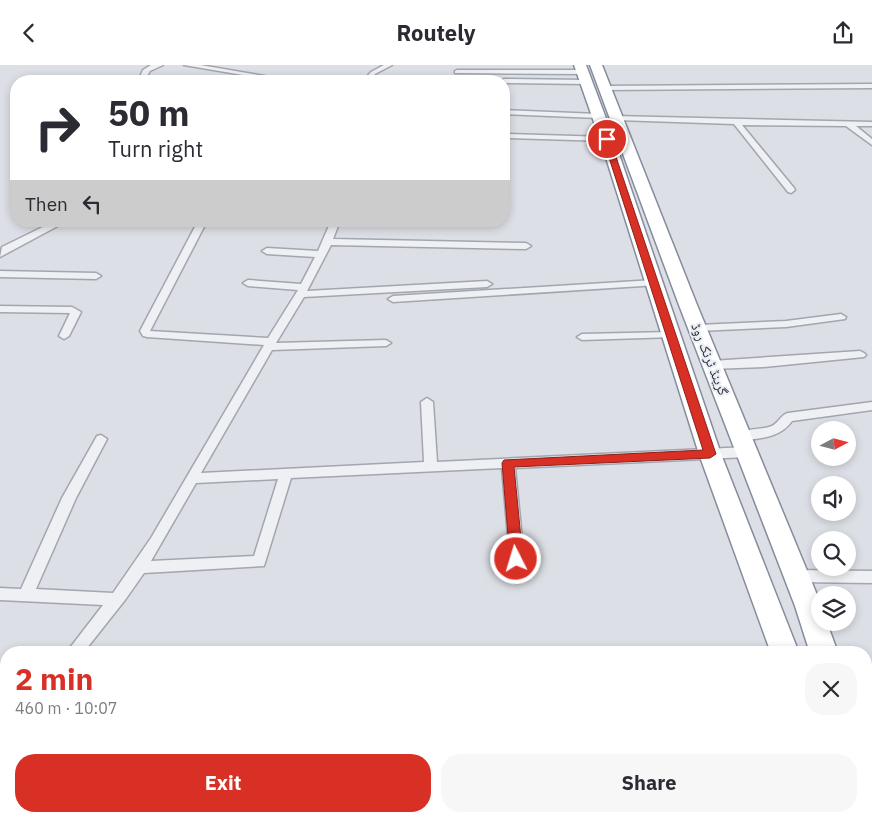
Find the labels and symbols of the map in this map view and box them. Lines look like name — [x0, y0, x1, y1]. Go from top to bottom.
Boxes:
pin — [586, 118, 628, 160]
street label: گرینڈ ٹرنک روڈ — [687, 320, 733, 398]
north arrow — [811, 421, 856, 466]
position arrow — [489, 532, 541, 584]

